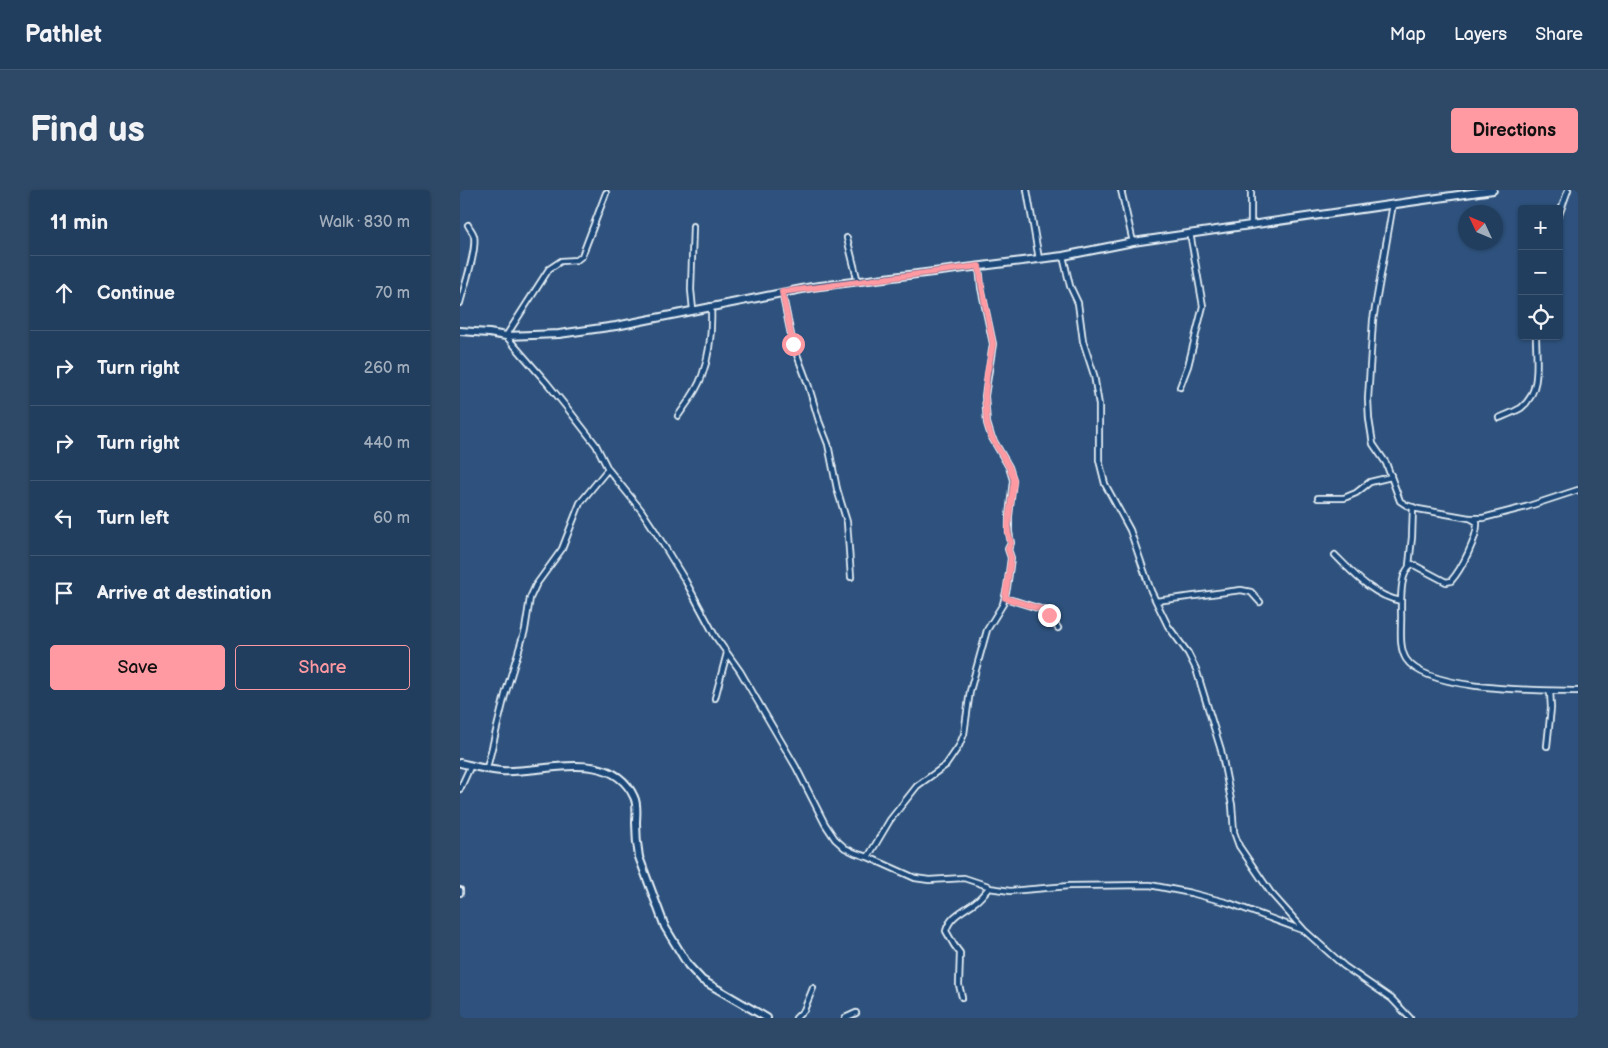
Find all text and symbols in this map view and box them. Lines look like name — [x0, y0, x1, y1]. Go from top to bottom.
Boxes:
text: Pathlet — [25, 20, 102, 49]
text: Map — [1390, 24, 1426, 45]
text: Layers — [1454, 24, 1507, 45]
text: Share — [1535, 24, 1583, 45]
button: Directions — [1451, 108, 1578, 153]
text: Find us — [30, 109, 145, 152]
north arrow — [1458, 205, 1503, 250]
map controls — [1518, 205, 1563, 340]
button: + — [1518, 205, 1563, 250]
text: 11 min — [50, 210, 108, 235]
text: Walk · 830 m — [319, 213, 410, 232]
button: − — [1518, 250, 1563, 295]
icon: ahead — [50, 279, 78, 307]
text: Continue — [97, 282, 175, 305]
text: 70 m — [375, 284, 410, 303]
button: locate — [1518, 295, 1563, 340]
route start — [782, 333, 805, 356]
icon: right — [50, 354, 78, 382]
text: Turn right — [97, 357, 180, 380]
text: 260 m — [364, 359, 410, 378]
icon: right — [50, 429, 78, 457]
text: Turn right — [97, 432, 180, 455]
text: 440 m — [364, 434, 410, 453]
icon: left — [50, 504, 78, 532]
text: Turn left — [97, 507, 169, 530]
text: 60 m — [373, 509, 410, 528]
icon: arrive — [50, 579, 78, 607]
text: Arrive at destination — [97, 582, 272, 605]
route end — [1038, 604, 1061, 627]
button: Save — [50, 645, 225, 690]
button: Share — [235, 645, 410, 690]

